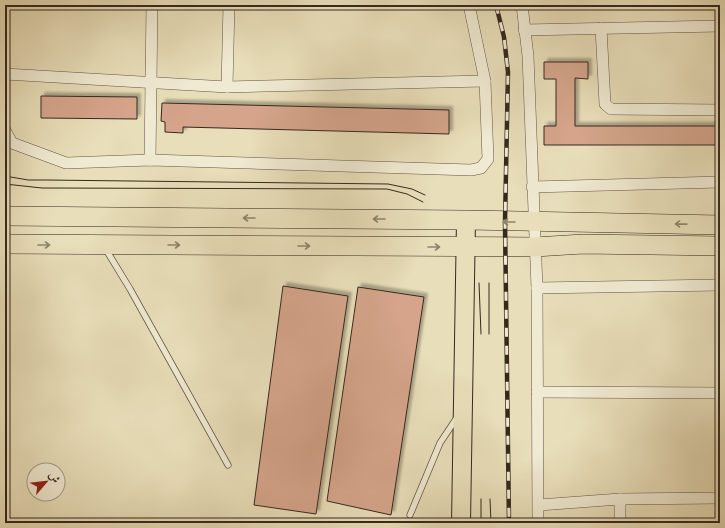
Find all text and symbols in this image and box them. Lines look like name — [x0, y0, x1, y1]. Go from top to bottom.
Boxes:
one-way arrow — [243, 214, 256, 222]
one-way arrow — [373, 215, 386, 223]
one-way arrow — [503, 218, 516, 226]
one-way arrow — [675, 221, 688, 228]
one-way arrow — [37, 241, 50, 249]
one-way arrow — [167, 241, 180, 249]
one-way arrow — [297, 242, 310, 250]
one-way arrow — [427, 243, 440, 251]
north arrow — [26, 462, 66, 502]
text: ش — [45, 470, 63, 486]

